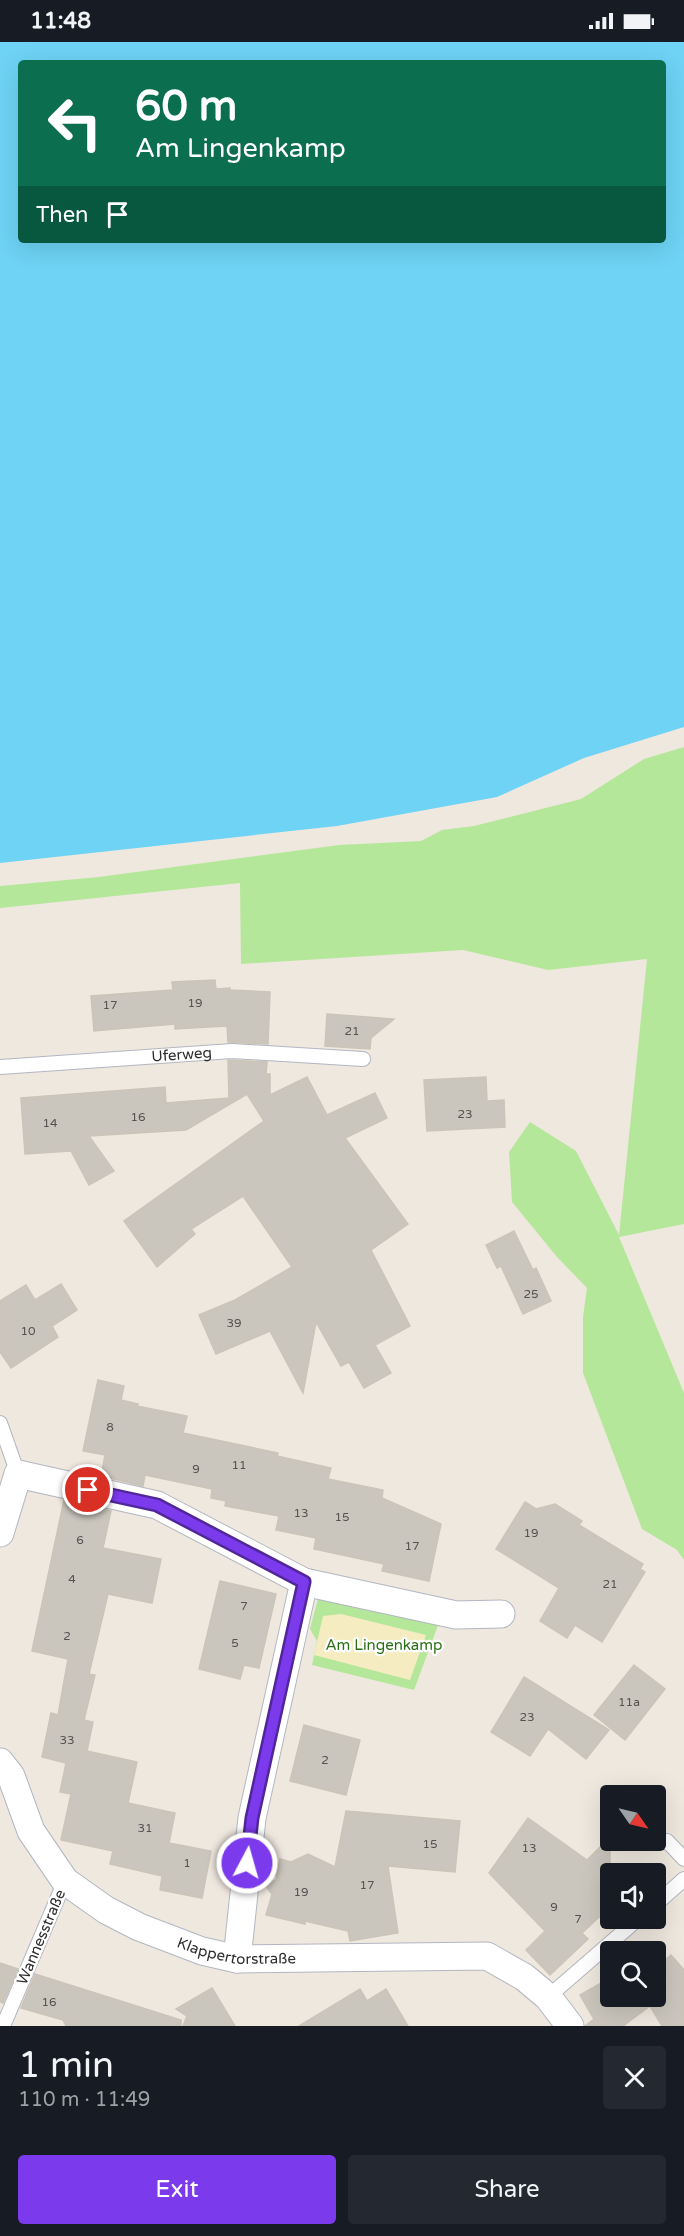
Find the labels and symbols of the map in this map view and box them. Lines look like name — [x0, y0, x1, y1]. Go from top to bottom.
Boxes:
house number: 19 — [187, 996, 203, 1010]
house number: 17 — [102, 998, 118, 1012]
house number: 21 — [344, 1024, 360, 1038]
street label: Uferweg — [151, 1043, 212, 1066]
house number: 23 — [457, 1107, 473, 1121]
house number: 16 — [130, 1110, 146, 1124]
house number: 14 — [42, 1116, 58, 1130]
house number: 25 — [523, 1287, 539, 1301]
house number: 39 — [226, 1316, 242, 1330]
house number: 10 — [20, 1324, 36, 1338]
house number: 8 — [106, 1420, 114, 1434]
house number: 11 — [231, 1458, 247, 1472]
house number: 9 — [192, 1462, 200, 1476]
pin — [62, 1464, 113, 1515]
house number: 13 — [293, 1506, 309, 1520]
house number: 15 — [334, 1510, 350, 1524]
house number: 19 — [523, 1526, 539, 1540]
house number: 6 — [76, 1533, 84, 1547]
house number: 17 — [404, 1539, 420, 1553]
house number: 4 — [68, 1572, 76, 1586]
house number: 21 — [602, 1577, 618, 1591]
house number: 7 — [240, 1599, 248, 1613]
house number: 2 — [63, 1629, 71, 1643]
house number: 5 — [231, 1636, 239, 1650]
park label: Am Lingenkamp — [325, 1636, 443, 1654]
house number: 11a — [618, 1695, 640, 1709]
house number: 23 — [519, 1710, 535, 1724]
house number: 33 — [59, 1733, 75, 1747]
house number: 2 — [321, 1753, 329, 1767]
north arrow — [600, 1785, 666, 1851]
house number: 31 — [137, 1821, 153, 1835]
position arrow — [215, 1831, 279, 1895]
house number: 15 — [422, 1837, 438, 1851]
house number: 13 — [521, 1841, 537, 1855]
house number: 1 — [183, 1856, 191, 1870]
house number: 17 — [359, 1878, 375, 1892]
house number: 19 — [293, 1885, 309, 1899]
street label: Wannesstraße — [13, 1887, 69, 1987]
house number: 9 — [550, 1900, 558, 1914]
house number: 7 — [574, 1912, 582, 1926]
street label: Klappertorstraße — [175, 1933, 296, 1968]
house number: 16 — [41, 1995, 57, 2009]

